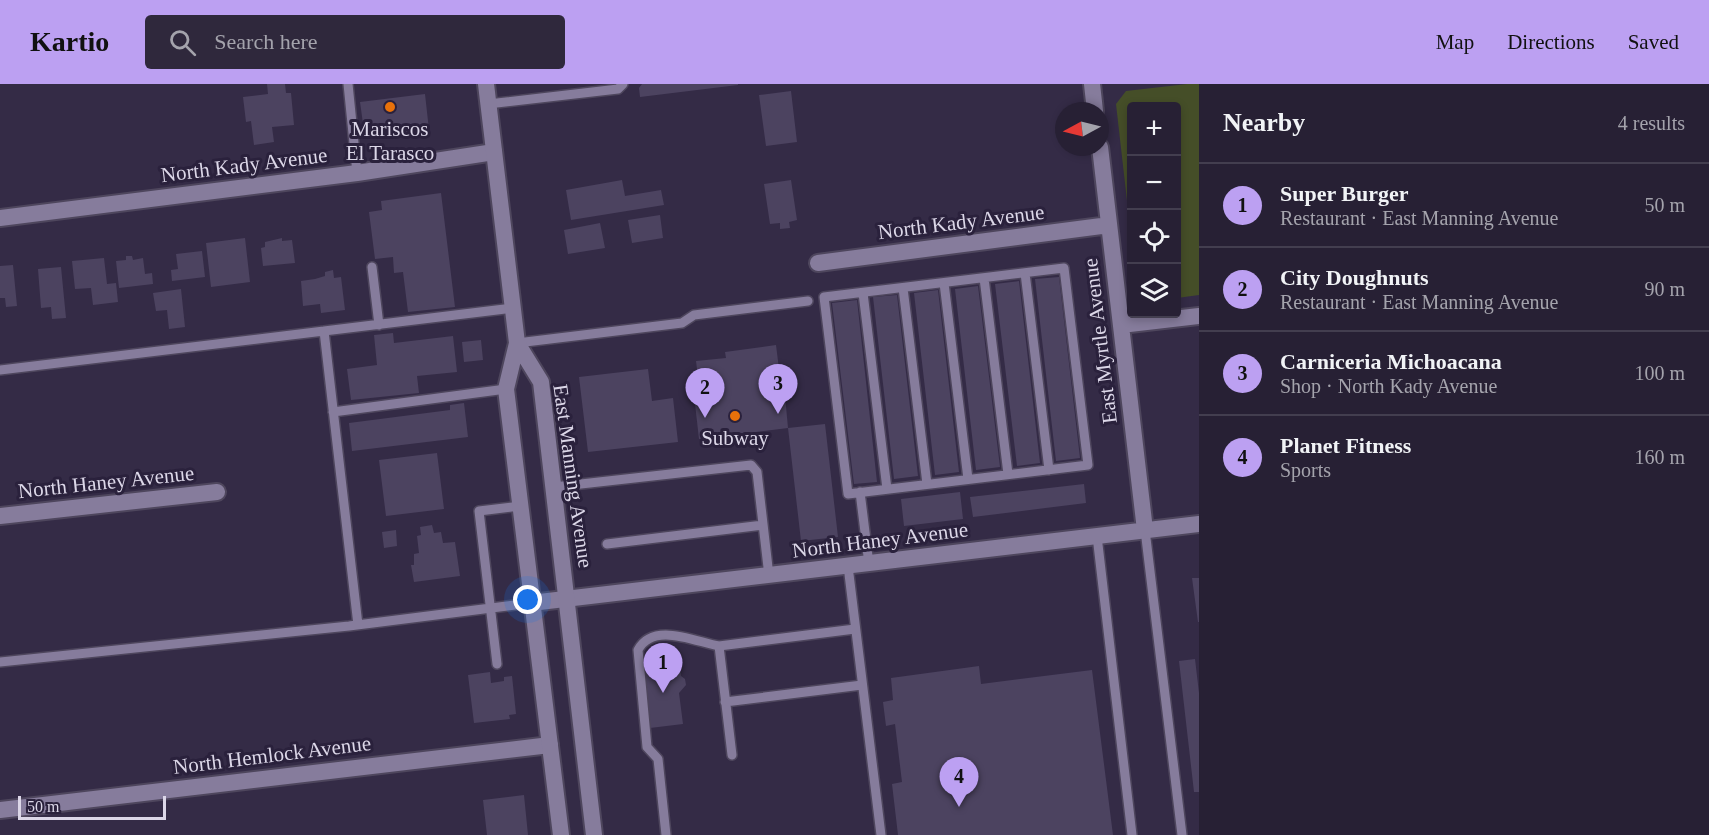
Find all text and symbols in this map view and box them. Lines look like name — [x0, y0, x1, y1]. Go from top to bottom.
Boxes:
search box — [145, 15, 565, 69]
text: Kartio — [30, 26, 109, 57]
icon: search — [166, 26, 199, 59]
text: Search here — [214, 29, 318, 54]
text: Map — [1436, 30, 1474, 54]
text: Directions — [1507, 30, 1595, 54]
text: Saved — [1628, 30, 1679, 54]
marker: Mariscos El Tarasco — [383, 100, 397, 114]
north arrow — [1055, 102, 1109, 156]
map controls — [1127, 102, 1181, 318]
button: + — [1127, 102, 1181, 156]
text: Nearby — [1223, 108, 1305, 137]
text: 4 results — [1618, 112, 1685, 134]
place label: Mariscos El Tarasco — [346, 117, 434, 165]
street label: North Kady Avenue — [159, 143, 329, 187]
button: − — [1127, 156, 1181, 210]
text: Super Burger — [1280, 181, 1409, 206]
text: 1 — [1238, 194, 1248, 216]
text: 50 m — [1644, 194, 1685, 216]
street label: North Kady Avenue — [876, 200, 1046, 244]
text: Restaurant · East Manning Avenue — [1280, 207, 1558, 229]
button: locate — [1127, 210, 1181, 264]
street label: East Myrtle Avenue — [1078, 257, 1122, 425]
button: layers — [1127, 264, 1181, 318]
text: City Doughnuts — [1280, 265, 1429, 290]
text: 2 — [1238, 278, 1248, 300]
text: 90 m — [1644, 278, 1685, 300]
text: Restaurant · East Manning Avenue — [1280, 291, 1558, 313]
text: Carniceria Michoacana — [1280, 349, 1502, 374]
text: 3 — [1238, 362, 1248, 384]
text: 100 m — [1634, 362, 1685, 384]
pin: 3 — [758, 364, 798, 414]
pin: 2 — [686, 368, 724, 418]
text: Shop · North Kady Avenue — [1280, 375, 1497, 397]
street label: East Manning Avenue — [548, 383, 598, 569]
marker: Subway — [728, 409, 742, 423]
place label: Subway — [701, 426, 769, 450]
text: Planet Fitness — [1280, 433, 1411, 458]
text: 4 — [1238, 446, 1248, 468]
text: 160 m — [1634, 446, 1685, 468]
text: Sports — [1280, 459, 1331, 481]
street label: North Haney Avenue — [17, 461, 195, 503]
street label: North Haney Avenue — [791, 517, 969, 563]
your location — [513, 585, 542, 614]
pin: 1 — [644, 644, 682, 693]
street label: North Hemlock Avenue — [172, 731, 372, 779]
pin: 4 — [940, 758, 978, 807]
scale bar — [18, 793, 166, 820]
text: 50 m — [27, 798, 59, 815]

